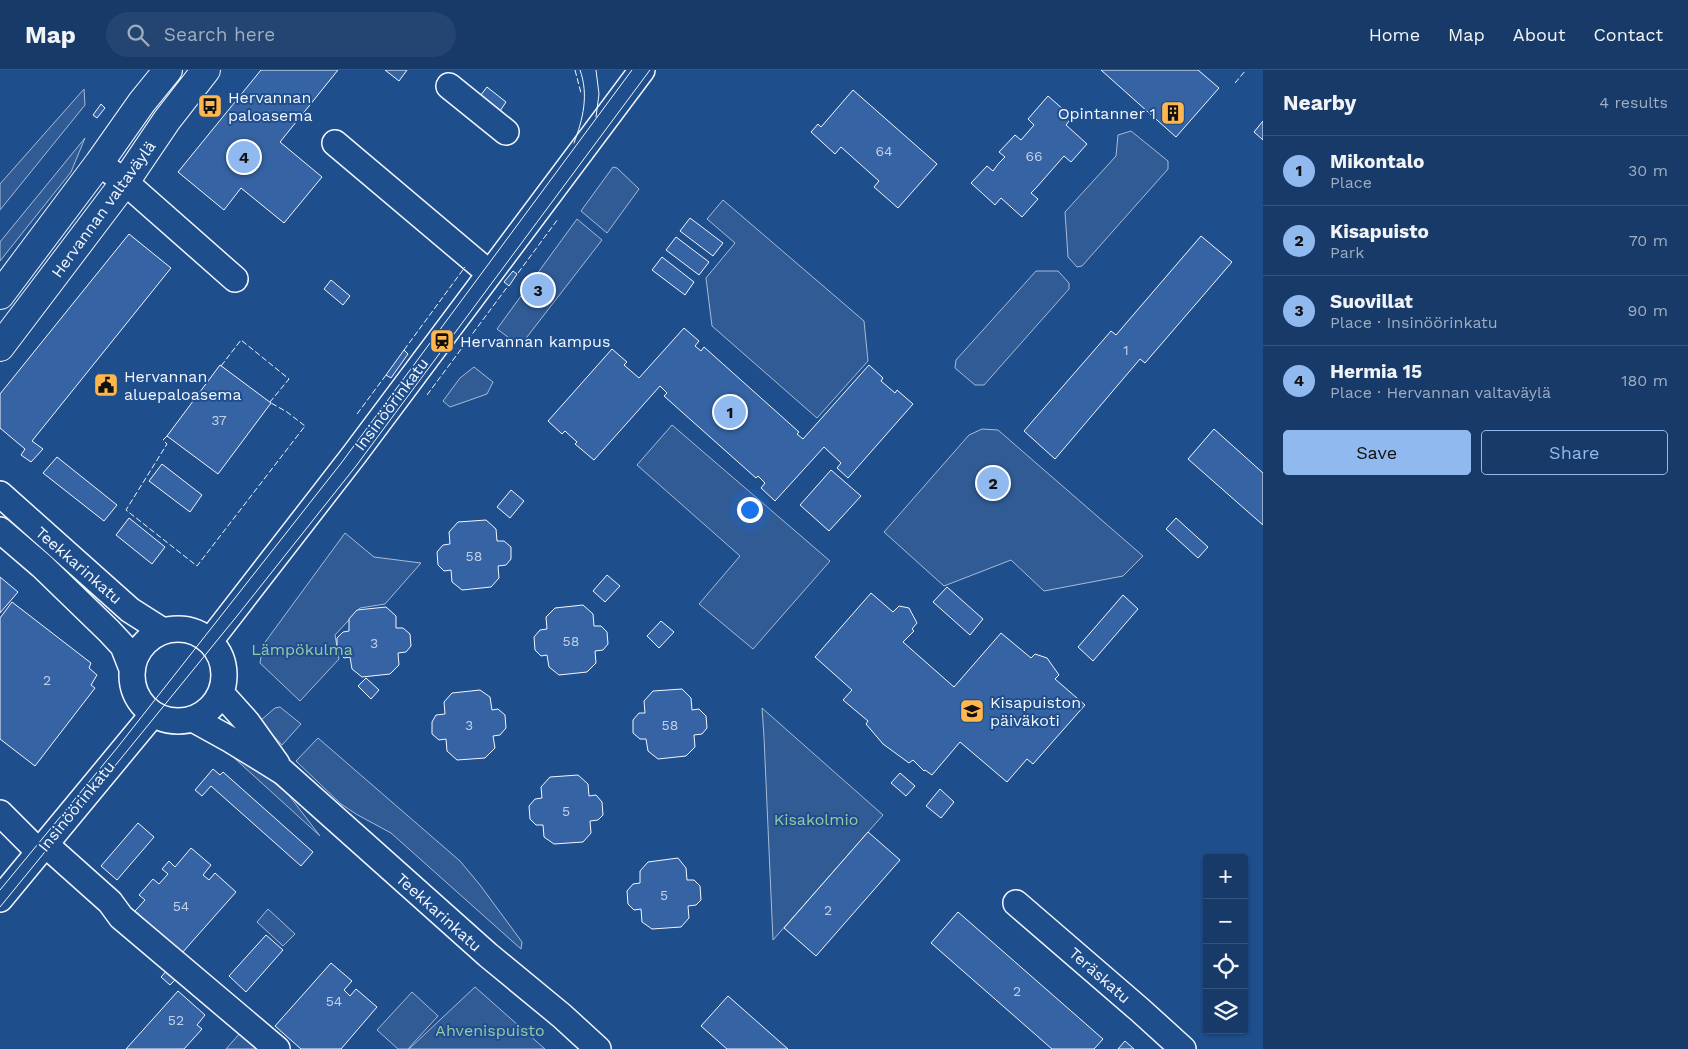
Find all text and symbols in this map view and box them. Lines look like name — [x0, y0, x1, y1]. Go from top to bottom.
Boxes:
search box — [106, 12, 456, 57]
text: Map — [25, 21, 76, 49]
icon: search — [124, 21, 152, 49]
text: Search here — [164, 23, 275, 46]
text: Home — [1369, 24, 1420, 45]
text: Map — [1448, 24, 1485, 45]
text: About — [1513, 24, 1565, 45]
text: Contact — [1593, 24, 1663, 45]
place label: Hervannan paloasema — [228, 88, 313, 125]
text: Nearby — [1283, 90, 1356, 115]
bus stop icon: Hervannan paloasema — [197, 93, 223, 119]
text: 4 results — [1599, 93, 1668, 112]
building icon: Opintanner 1 — [1160, 100, 1186, 126]
place label: Opintanner 1 — [1058, 104, 1156, 123]
street label: Hervannan valtaväylä — [47, 137, 159, 281]
pin: 4 — [228, 138, 260, 176]
house number: 64 — [875, 143, 893, 159]
house number: 66 — [1025, 148, 1043, 164]
text: Mikontalo — [1330, 150, 1424, 173]
text: 1 — [1296, 161, 1302, 180]
text: 30 m — [1628, 161, 1668, 180]
text: Place — [1330, 173, 1372, 192]
text: Kisapuisto — [1330, 220, 1429, 243]
text: 2 — [1294, 231, 1304, 250]
text: 70 m — [1629, 231, 1668, 250]
text: Park — [1330, 243, 1364, 262]
pin: 3 — [522, 271, 554, 309]
text: Suovillat — [1330, 290, 1413, 313]
text: 3 — [1294, 301, 1304, 320]
text: 90 m — [1627, 301, 1668, 320]
text: Place · Insinöörinkatu — [1330, 313, 1498, 332]
station icon: Hervannan kampus — [429, 328, 455, 354]
place label: Hervannan kampus — [460, 332, 610, 351]
house number: 1 — [1123, 342, 1129, 358]
street label: Insinöörinkatu — [350, 354, 432, 454]
text: Hermia 15 — [1330, 360, 1422, 383]
place label: Hervannan aluepaloasema — [124, 367, 242, 404]
text: 4 — [1294, 371, 1304, 390]
text: 180 m — [1621, 371, 1668, 390]
public building icon: Hervannan aluepaloasema — [93, 372, 119, 398]
text: Place · Hervannan valtaväylä — [1330, 383, 1551, 402]
pin: 1 — [714, 393, 746, 431]
house number: 37 — [211, 412, 227, 428]
button: Save — [1283, 430, 1471, 475]
button: Share — [1481, 430, 1668, 475]
pin: 2 — [977, 464, 1009, 502]
your location — [737, 497, 763, 523]
street label: Teekkarinkatu — [32, 523, 126, 608]
house number: 58 — [466, 548, 482, 564]
house number: 58 — [563, 633, 579, 649]
house number: 3 — [370, 635, 378, 651]
park label: Lämpökulma — [251, 640, 353, 659]
house number: 2 — [43, 672, 51, 688]
place label: Kisapuiston päiväkoti — [990, 693, 1081, 730]
school or university icon: Kisapuiston päiväkoti — [959, 698, 985, 724]
house number: 3 — [465, 717, 473, 733]
house number: 58 — [662, 717, 678, 733]
street label: Insinöörinkatu — [34, 757, 119, 856]
house number: 5 — [562, 803, 570, 819]
park label: Kisakolmio — [774, 810, 858, 829]
map controls — [1203, 854, 1248, 1034]
button: + — [1203, 854, 1248, 899]
street label: Teekkarinkatu — [392, 869, 485, 956]
house number: 5 — [660, 887, 668, 903]
house number: 54 — [173, 898, 189, 914]
button: − — [1203, 899, 1248, 944]
house number: 2 — [824, 902, 832, 918]
street label: Teräskatu — [1065, 944, 1134, 1007]
button: locate — [1203, 944, 1248, 989]
house number: 2 — [1013, 983, 1021, 999]
button: layers — [1203, 989, 1248, 1034]
house number: 54 — [326, 993, 342, 1009]
house number: 52 — [168, 1012, 184, 1028]
park label: Ahvenispuisto — [435, 1021, 545, 1040]

